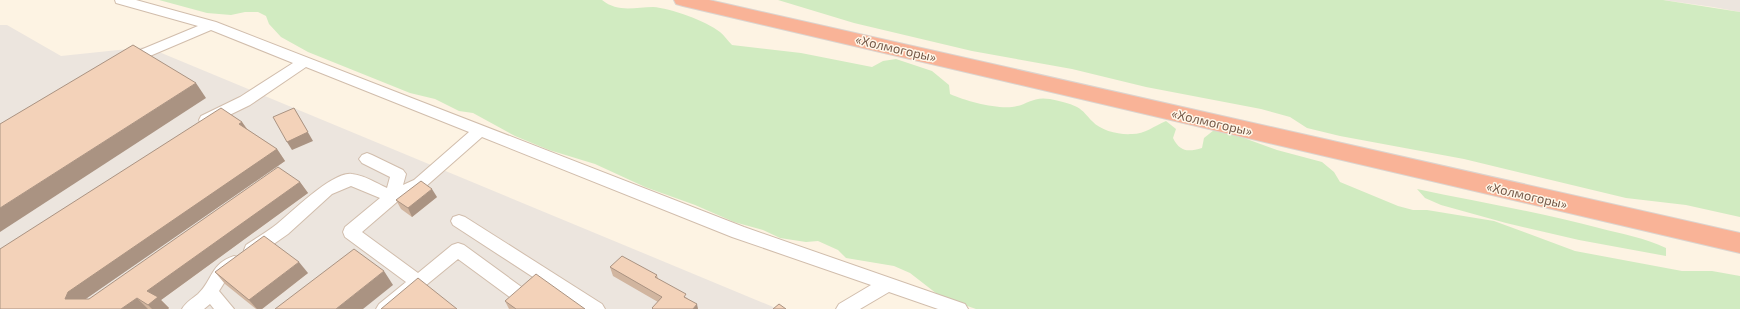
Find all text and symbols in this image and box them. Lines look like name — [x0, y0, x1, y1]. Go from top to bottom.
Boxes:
street label: «Холмогоры» — [854, 31, 938, 65]
street label: «Холмогоры» — [1170, 105, 1254, 139]
street label: «Холмогоры» — [1485, 178, 1569, 212]

